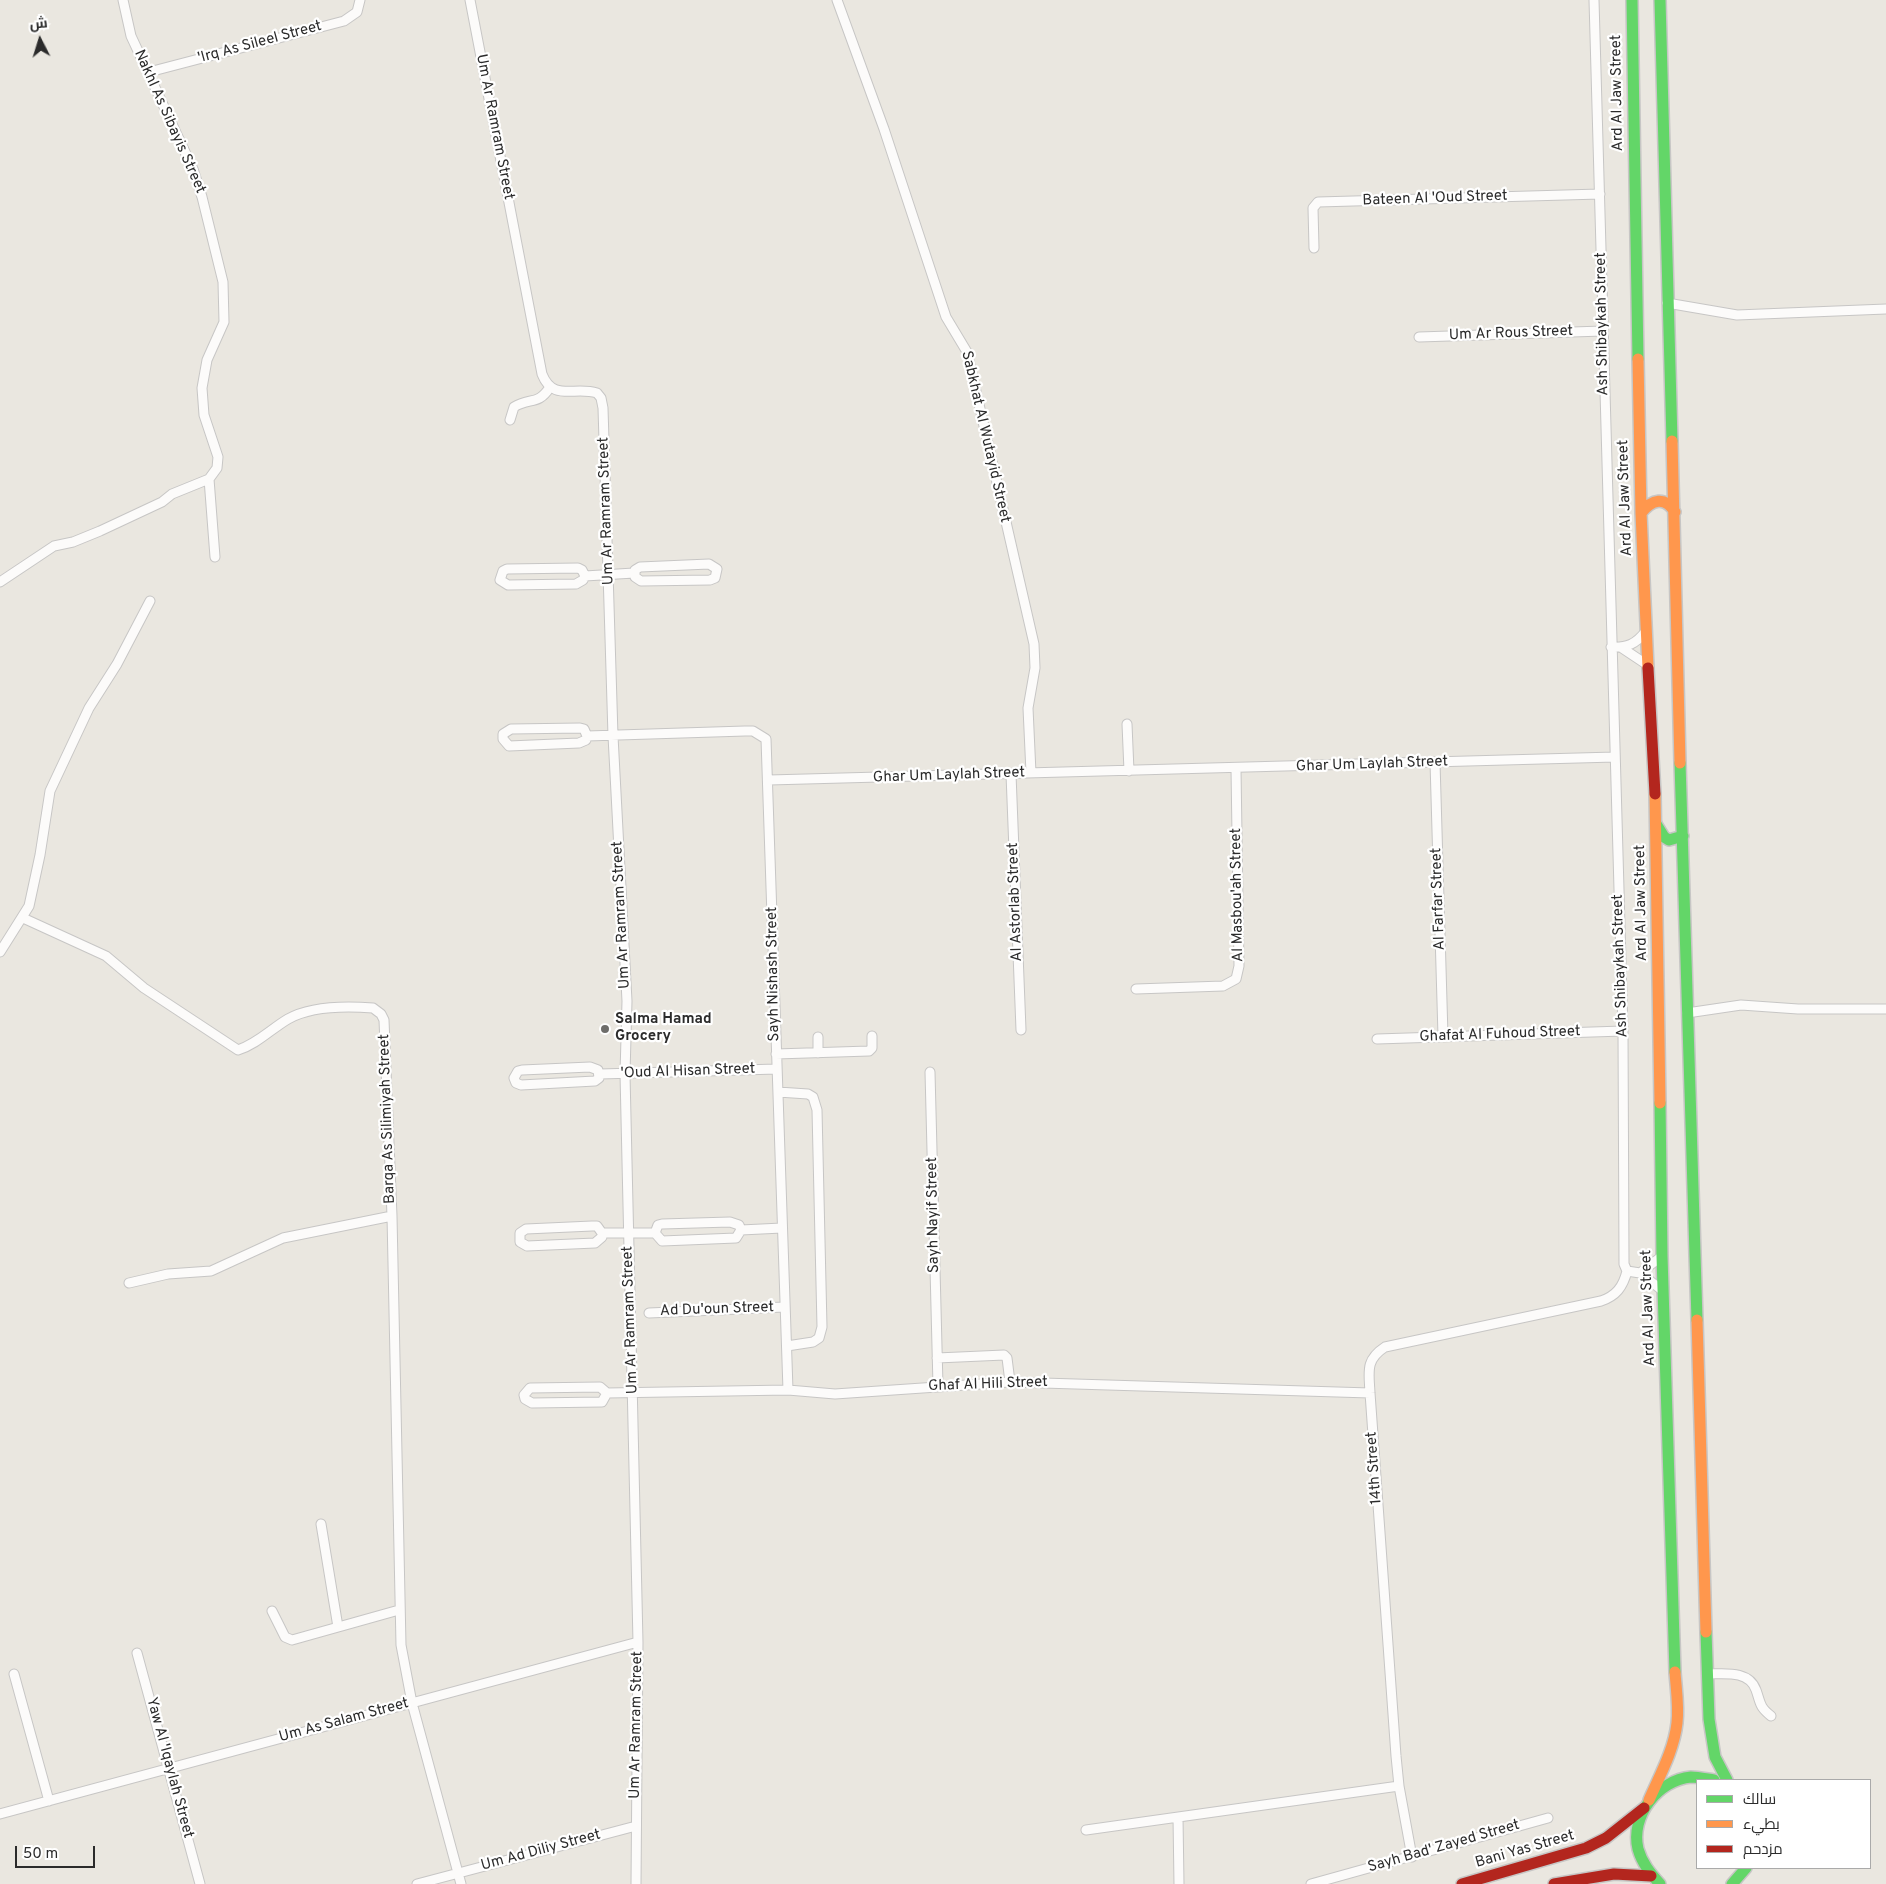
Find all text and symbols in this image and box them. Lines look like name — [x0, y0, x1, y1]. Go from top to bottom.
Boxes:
north arrow — [15, 15, 65, 65]
text: ش — [29, 15, 48, 34]
street label: 'Irq As Sileel Street — [196, 18, 324, 68]
street label: Ard Al Jaw Street — [1608, 34, 1628, 152]
street label: Nakhl As Sibayis Street — [129, 47, 209, 197]
street label: Um Ar Ramram Street — [471, 53, 517, 201]
street label: Bateen Al 'Oud Street — [1362, 187, 1508, 211]
street label: Ash Shibaykah Street — [1593, 252, 1613, 396]
street label: Um Ar Rous Street — [1449, 323, 1573, 345]
street label: Sabkhat Al Wutayid Street — [956, 349, 1014, 525]
street label: Um Ar Ramram Street — [595, 437, 619, 585]
street label: Ard Al Jaw Street — [1615, 439, 1637, 557]
street label: Ghar Um Laylah Street — [1296, 753, 1448, 777]
street label: Ghar Um Laylah Street — [873, 764, 1025, 788]
street label: Al Masbou'ah Street — [1228, 828, 1248, 962]
street label: Um Ar Ramram Street — [609, 841, 635, 989]
street label: Al Astorlab Street — [1005, 842, 1027, 962]
street label: Ard Al Jaw Street — [1632, 844, 1652, 962]
street label: Al Farfar Street — [1428, 847, 1450, 951]
street label: Ash Shibaykah Street — [1610, 894, 1632, 1038]
street label: Sayh Nishash Street — [764, 906, 784, 1042]
place label: Salma Hamad Grocery — [615, 1011, 712, 1046]
marker: Salma Hamad Grocery — [599, 1023, 611, 1035]
street label: Ghafat Al Fuhoud Street — [1419, 1023, 1581, 1047]
street label: Barqa As Silimiyah Street — [376, 1034, 400, 1204]
street label: 'Oud Al Hisan Street — [620, 1061, 756, 1083]
street label: Sayh Nayif Street — [924, 1157, 944, 1273]
street label: Um Ar Ramram Street — [619, 1246, 643, 1394]
street label: Ard Al Jaw Street — [1638, 1249, 1660, 1367]
street label: Ad Du'oun Street — [660, 1299, 774, 1321]
street label: Ghaf Al Hili Street — [928, 1374, 1048, 1396]
street label: 14th Street — [1363, 1431, 1387, 1505]
street label: Um Ar Ramram Street — [627, 1651, 647, 1799]
street label: Um As Salam Street — [277, 1695, 411, 1747]
street label: Yaw Al 'Iqaylah Street — [142, 1696, 196, 1840]
legend — [1696, 1779, 1871, 1869]
text: سالك — [1743, 1791, 1776, 1810]
text: بطيء — [1743, 1816, 1780, 1835]
street label: Sayh Bad' Zayed Street — [1366, 1817, 1522, 1877]
street label: Um Ad Diliy Street — [479, 1826, 603, 1876]
street label: Bani Yas Street — [1473, 1827, 1577, 1873]
scale bar — [18, 1836, 98, 1868]
text: مزدحم — [1743, 1841, 1783, 1860]
text: 50 m — [23, 1845, 58, 1864]

